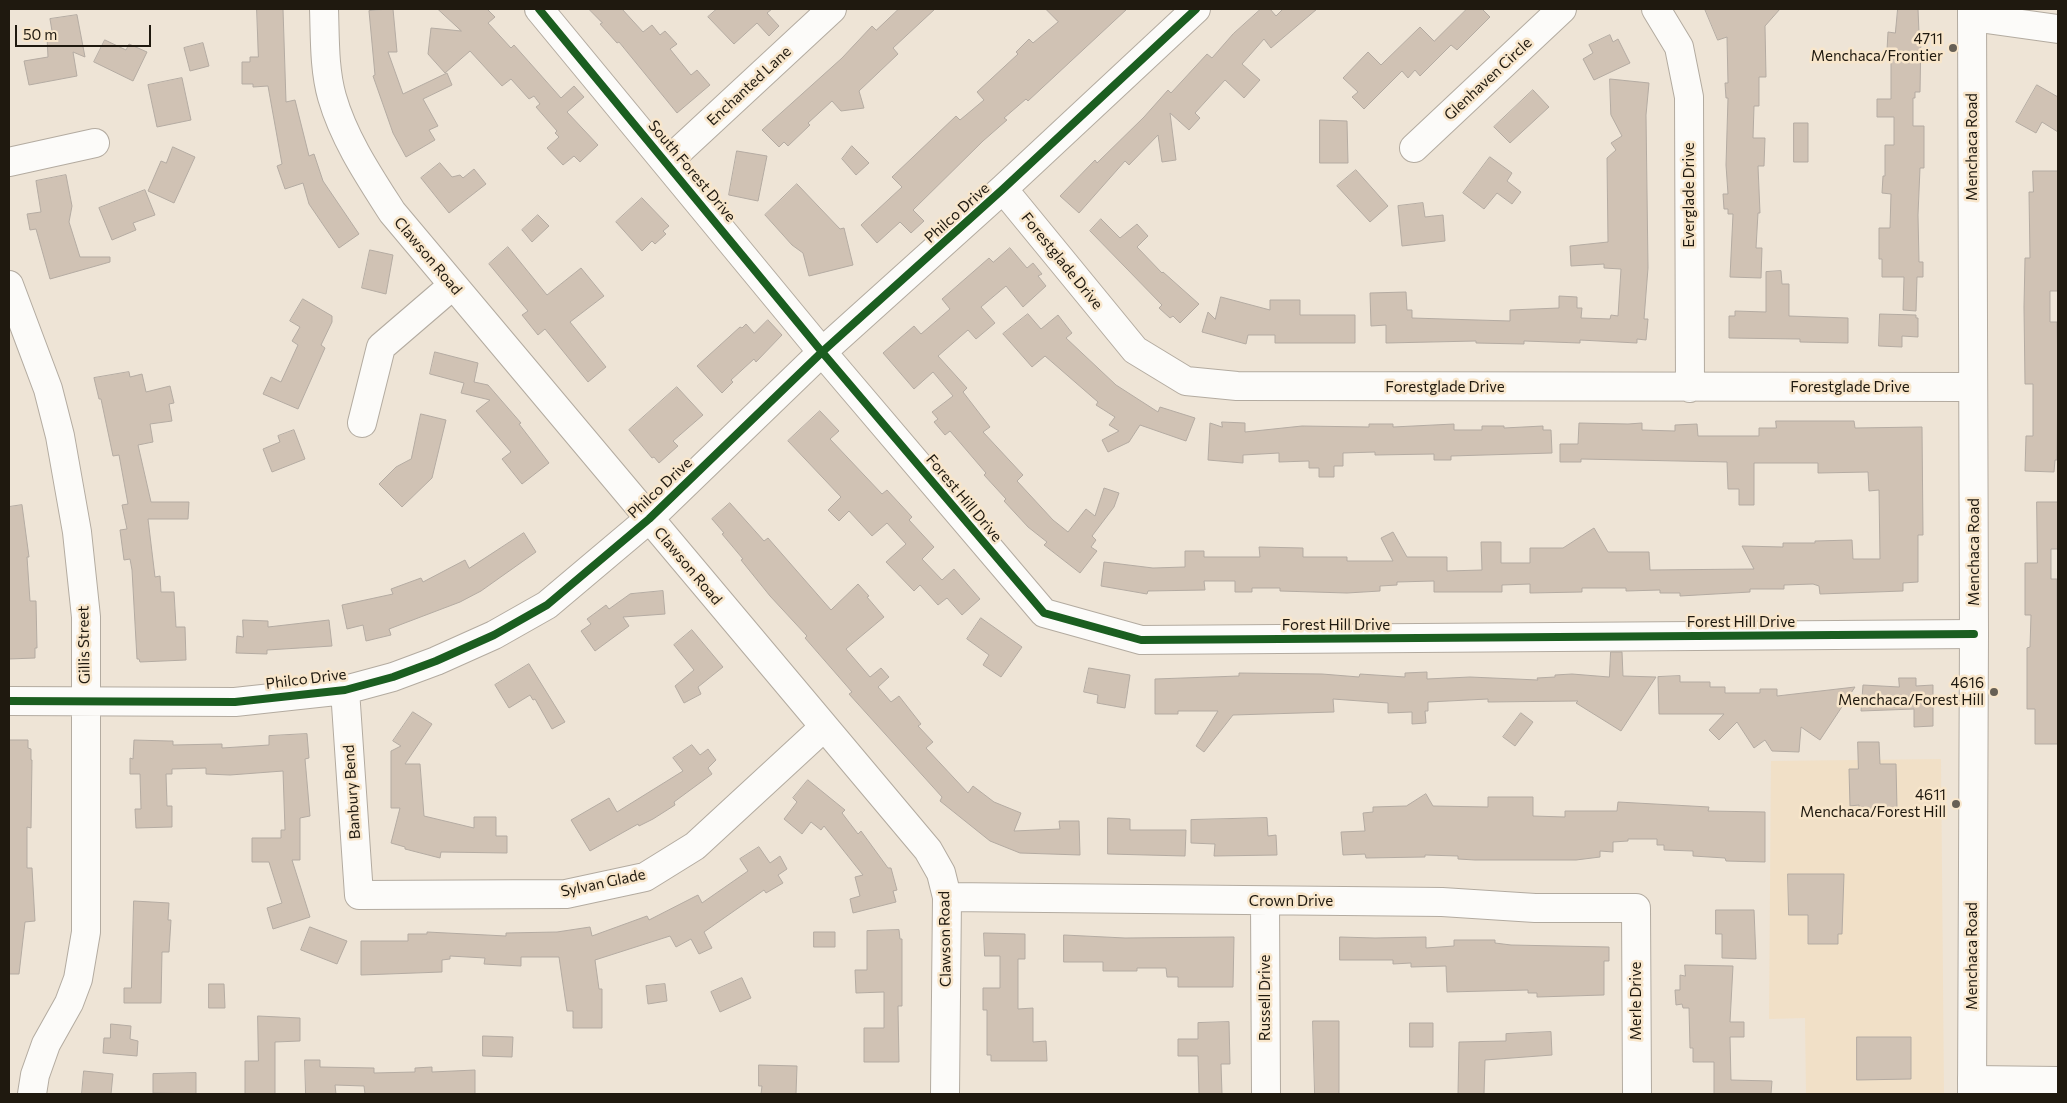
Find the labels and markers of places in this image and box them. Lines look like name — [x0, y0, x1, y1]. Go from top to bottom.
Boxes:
place label: 4711 Menchaca/Frontier — [1811, 30, 1943, 65]
marker: 4711 Menchaca/Frontier — [1947, 42, 1959, 54]
place label: 4616 Menchaca/Forest Hill — [1838, 674, 1984, 709]
marker: 4616 Menchaca/Forest Hill — [1988, 686, 2000, 698]
place label: 4611 Menchaca/Forest Hill — [1800, 786, 1946, 821]
marker: 4611 Menchaca/Forest Hill — [1950, 798, 1962, 810]

